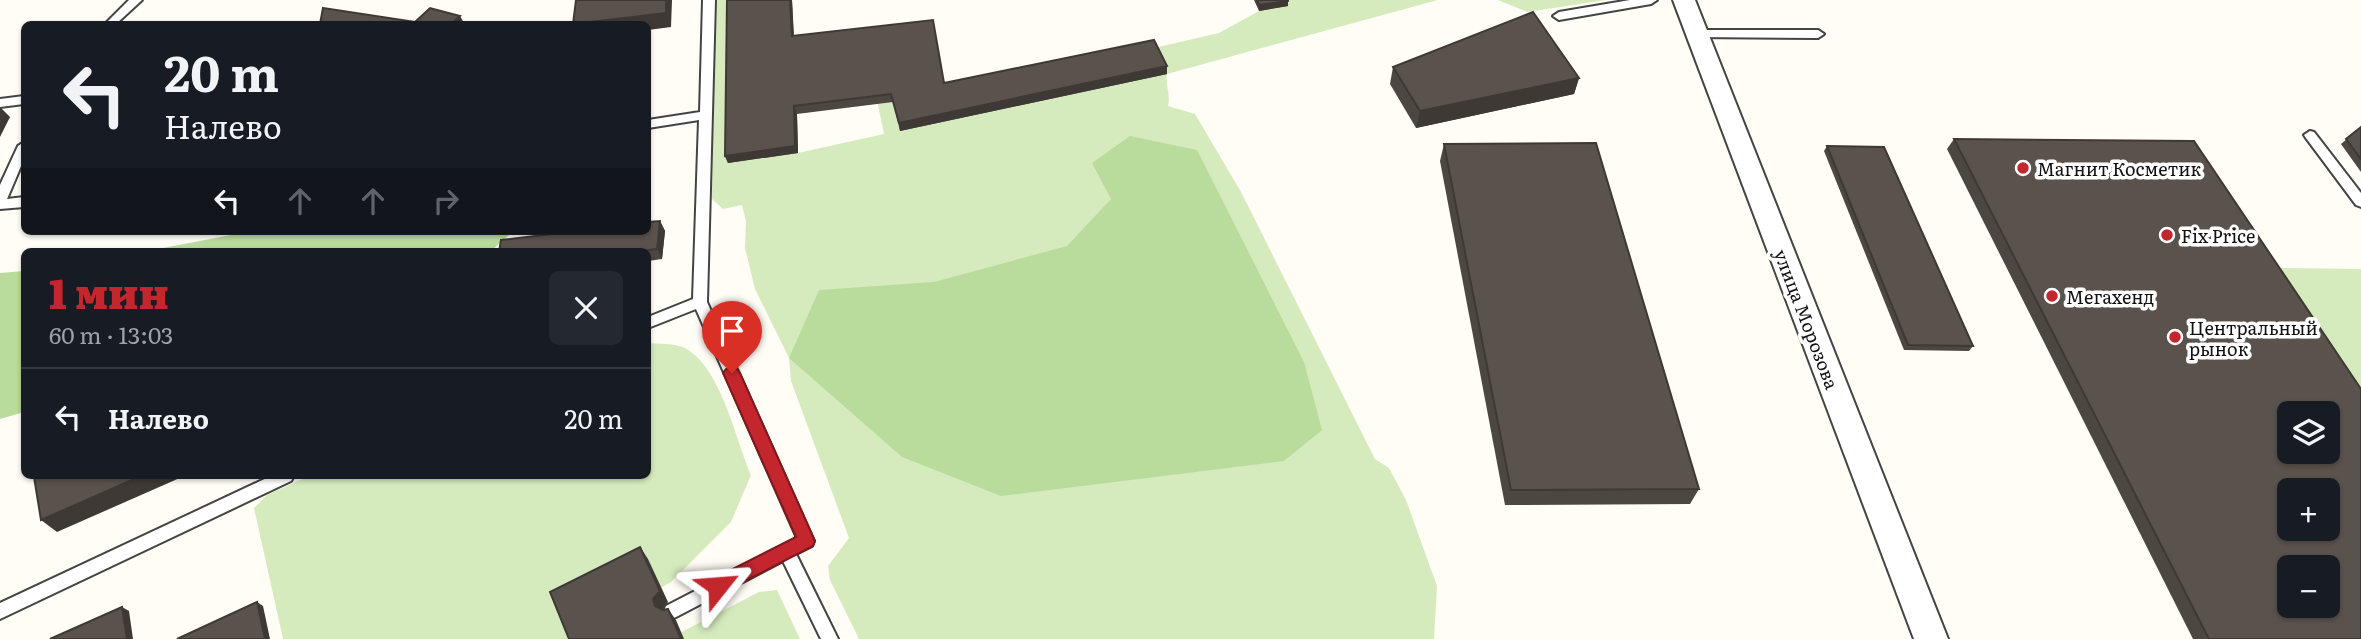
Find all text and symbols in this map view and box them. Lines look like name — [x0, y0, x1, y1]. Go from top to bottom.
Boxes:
text: 20 m — [164, 34, 279, 107]
icon: left — [49, 49, 140, 140]
text: Налево — [164, 101, 282, 149]
place label: Магнит Косметик — [2037, 155, 2201, 182]
marker: Магнит Косметик — [2015, 160, 2031, 176]
icon: left — [208, 182, 246, 220]
icon: ahead — [281, 182, 319, 220]
icon: ahead — [354, 182, 392, 220]
icon: right — [427, 182, 465, 220]
place label: Fix Price — [2181, 222, 2255, 249]
marker: Fix Price — [2159, 227, 2175, 243]
street label: улица Морозова — [1768, 245, 1846, 393]
text: 1 мин — [49, 260, 169, 322]
button: close — [549, 271, 623, 345]
place label: Мегахенд — [2066, 283, 2154, 310]
marker: Мегахенд — [2044, 288, 2060, 304]
pin — [702, 301, 762, 373]
icon: arrive — [713, 312, 751, 350]
place label: Центральный рынок — [2189, 314, 2318, 362]
text: 60 m · 13:03 — [49, 317, 173, 351]
marker: Центральный рынок — [2167, 329, 2183, 345]
icon: left — [49, 398, 87, 436]
text: Налево — [108, 398, 209, 437]
text: 20 m — [564, 398, 623, 437]
map controls — [2277, 401, 2340, 618]
button: layers — [2277, 401, 2340, 464]
button: + — [2277, 478, 2340, 541]
position arrow — [681, 549, 755, 623]
button: − — [2277, 555, 2340, 618]

